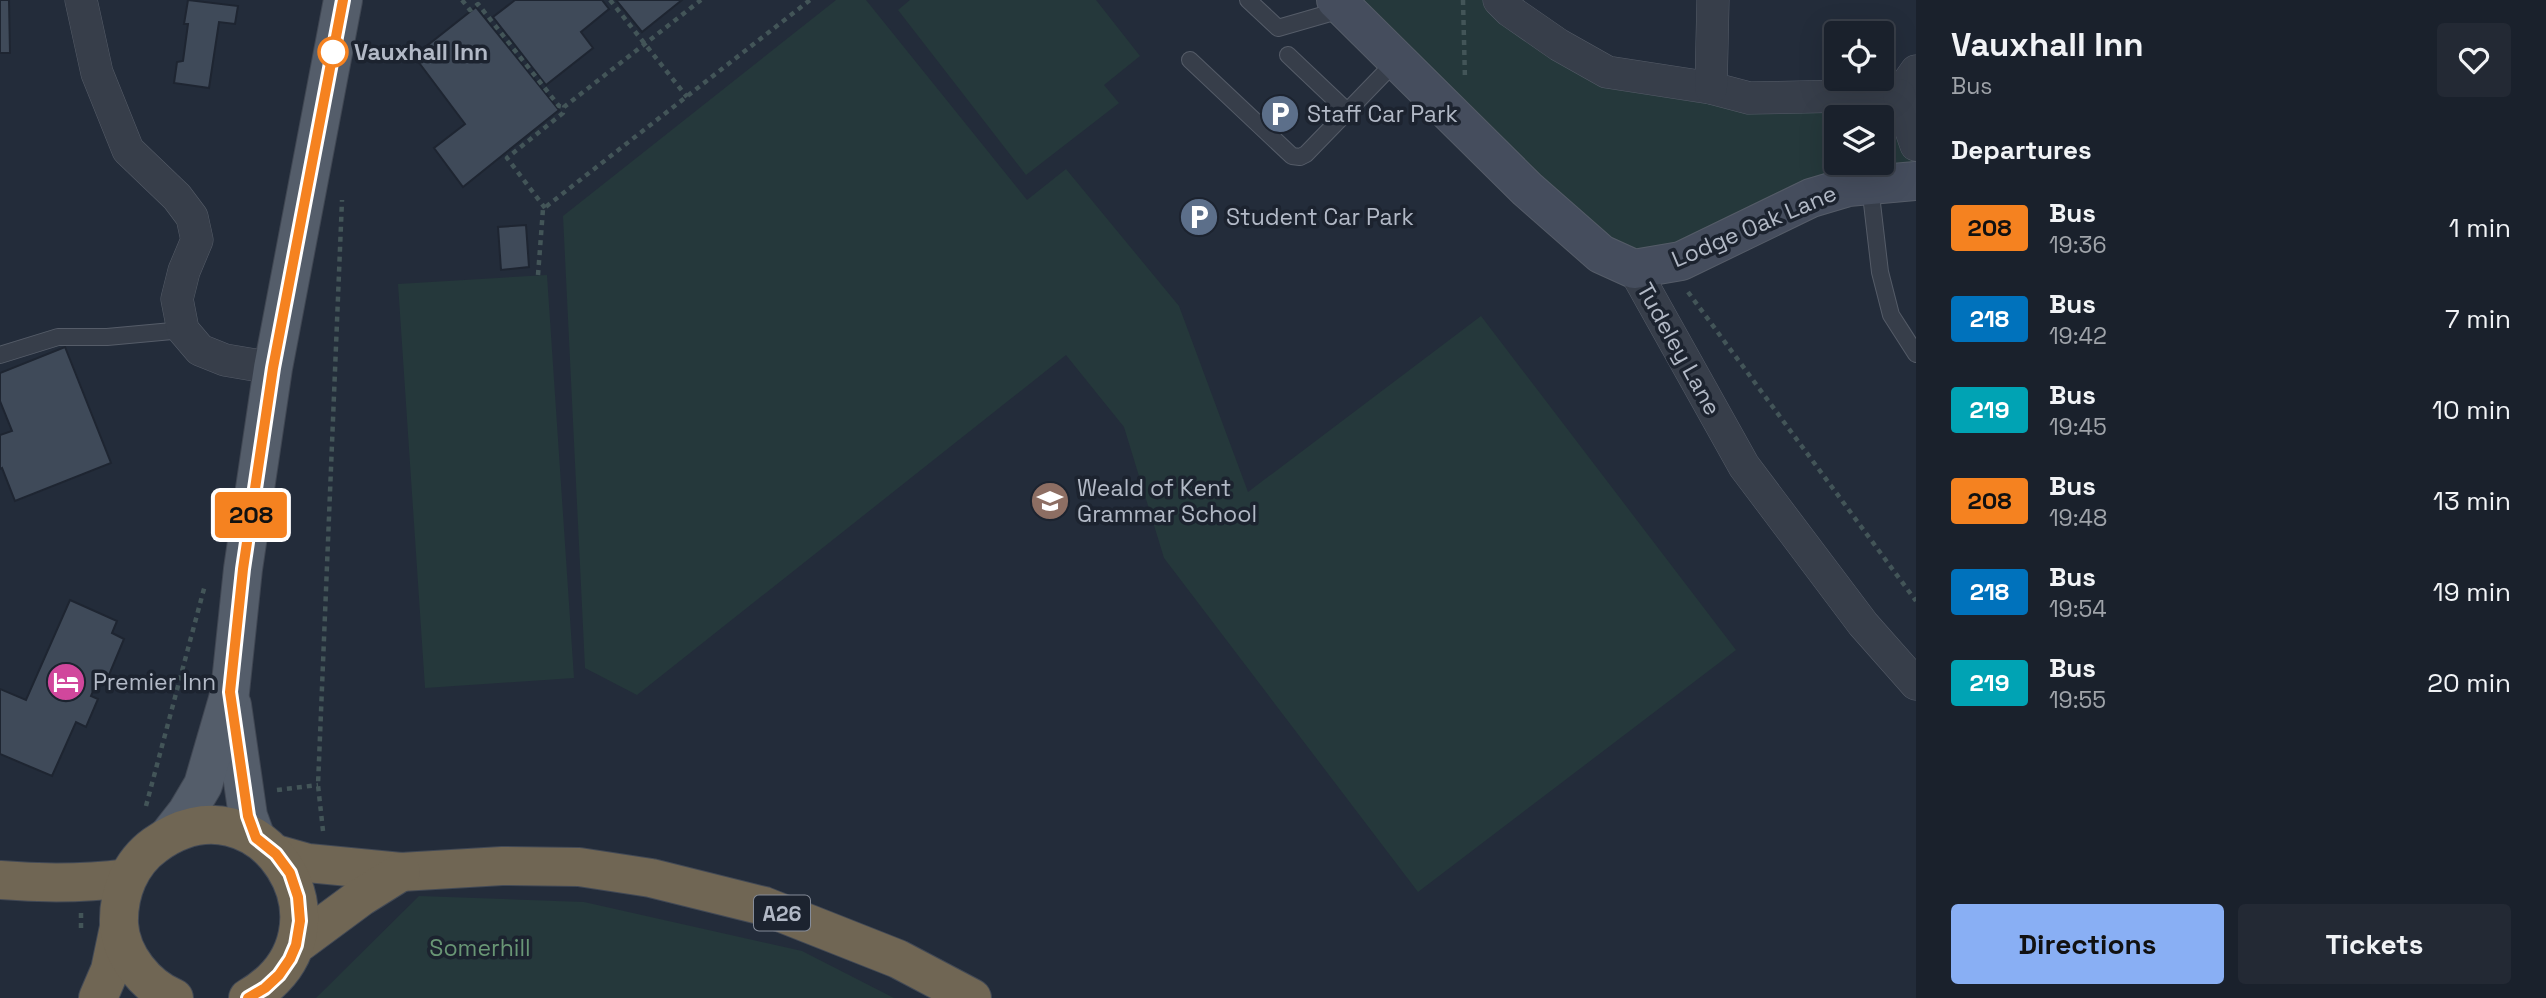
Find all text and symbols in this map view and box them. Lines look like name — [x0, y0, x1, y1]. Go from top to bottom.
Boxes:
map controls — [1824, 21, 1894, 175]
button: locate — [1824, 21, 1894, 91]
button: heart — [2437, 23, 2511, 97]
text: Vauxhall Inn — [1951, 24, 2144, 66]
marker: Vauxhall Inn — [318, 37, 348, 67]
place label: Vauxhall Inn — [354, 37, 488, 67]
text: Bus — [1951, 71, 1992, 101]
parking icon: Staff Car Park — [1259, 93, 1301, 135]
place label: Staff Car Park — [1307, 99, 1458, 129]
button: layers — [1824, 105, 1894, 175]
text: Departures — [1951, 133, 2092, 167]
street label: Lodge Oak Lane — [1667, 178, 1841, 274]
parking icon: Student Car Park — [1178, 196, 1220, 238]
text: Bus — [2049, 196, 2096, 230]
place label: Student Car Park — [1226, 202, 1414, 232]
text: 1 min — [2449, 211, 2511, 245]
text: 208 — [1967, 212, 2012, 243]
text: 19:36 — [2049, 230, 2106, 260]
street label: Tudeley Lane — [1630, 277, 1728, 421]
text: Bus — [2049, 287, 2096, 321]
text: 7 min — [2445, 302, 2511, 336]
text: 218 — [1970, 303, 2009, 334]
text: 19:42 — [2049, 321, 2107, 351]
text: Bus — [2049, 378, 2096, 412]
text: 10 min — [2432, 393, 2511, 427]
text: 219 — [1970, 394, 2009, 425]
text: 19:45 — [2049, 412, 2107, 442]
text: Bus — [2049, 469, 2096, 503]
place label: Weald of Kent Grammar School — [1077, 473, 1257, 529]
school or university icon: Weald of Kent Grammar School — [1029, 480, 1071, 522]
text: 13 min — [2433, 484, 2511, 518]
text: 208 — [1967, 485, 2012, 516]
line badge: 208 — [211, 492, 291, 538]
text: 208 — [229, 499, 273, 530]
text: 19:48 — [2049, 503, 2107, 533]
text: Bus — [2049, 560, 2096, 594]
text: 19 min — [2433, 575, 2511, 609]
text: 218 — [1970, 576, 2009, 607]
text: 19:54 — [2049, 594, 2107, 624]
text: Bus — [2049, 651, 2096, 685]
hotel icon: Premier Inn — [45, 661, 87, 703]
text: 20 min — [2427, 666, 2511, 700]
place label: Premier Inn — [93, 667, 216, 697]
text: 219 — [1970, 667, 2009, 698]
text: 19:55 — [2049, 685, 2106, 715]
road number: A26 — [754, 895, 810, 930]
button: Directions — [1951, 904, 2224, 984]
button: Tickets — [2238, 904, 2511, 984]
park label: Somerhill — [429, 933, 531, 963]

